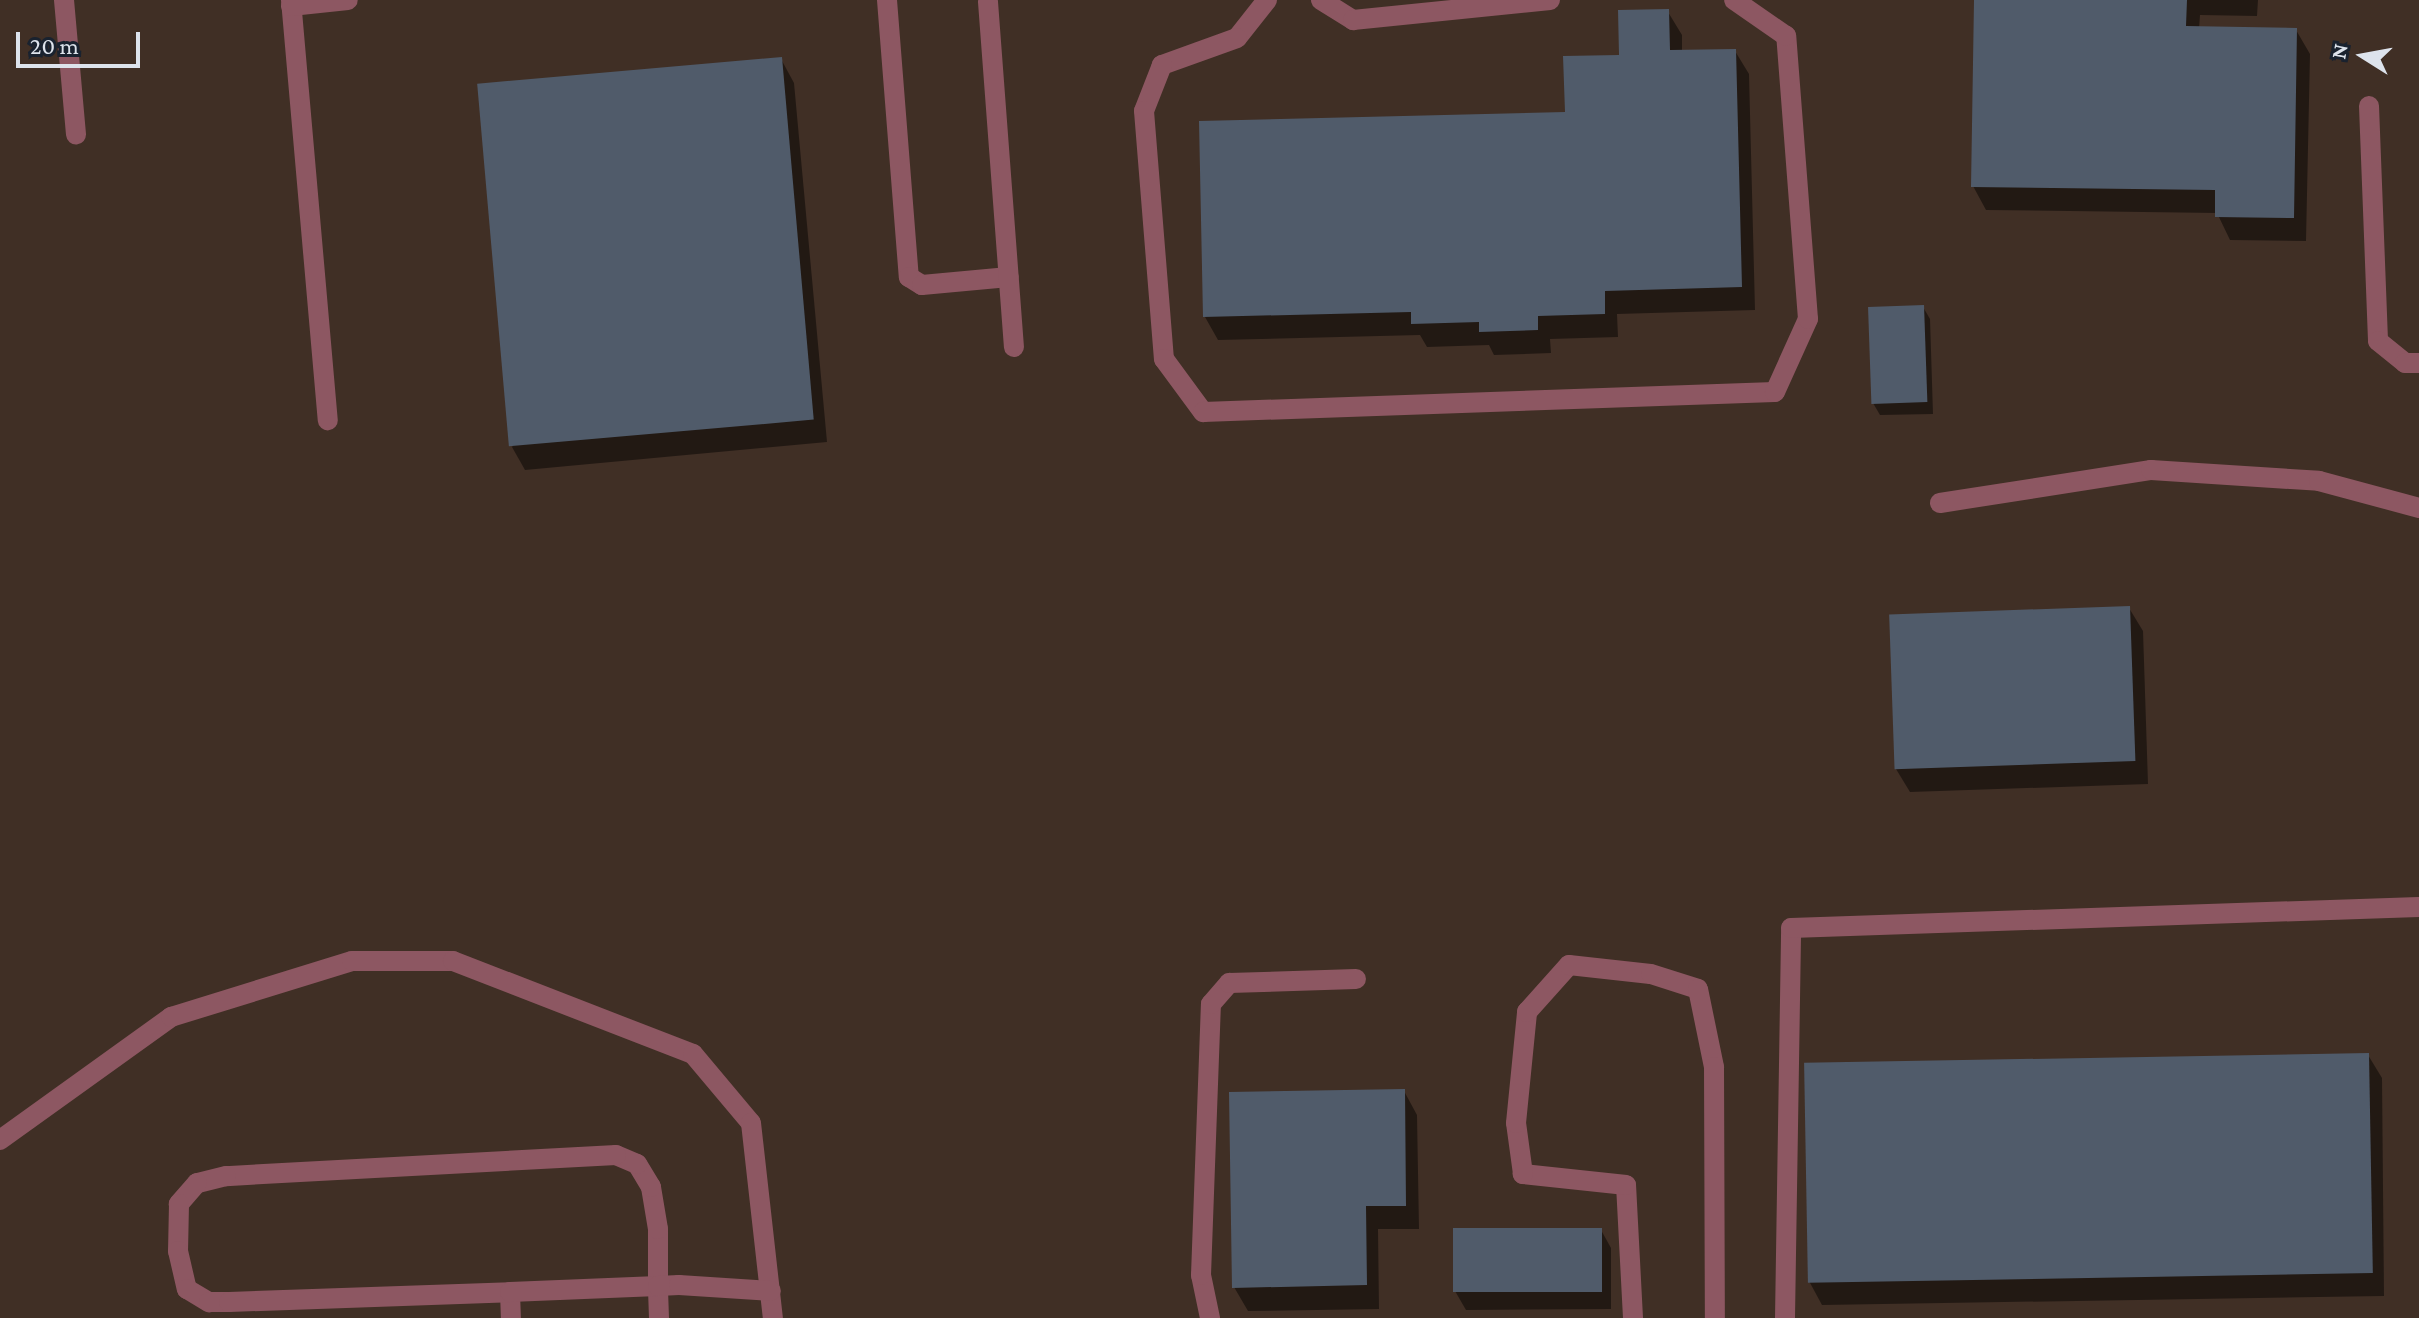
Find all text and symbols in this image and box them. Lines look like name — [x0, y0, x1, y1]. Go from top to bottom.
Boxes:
scale bar — [20, 16, 144, 66]
north arrow — [2323, 16, 2403, 96]
text: 20 m — [30, 32, 79, 59]
text: N — [2325, 42, 2353, 61]

